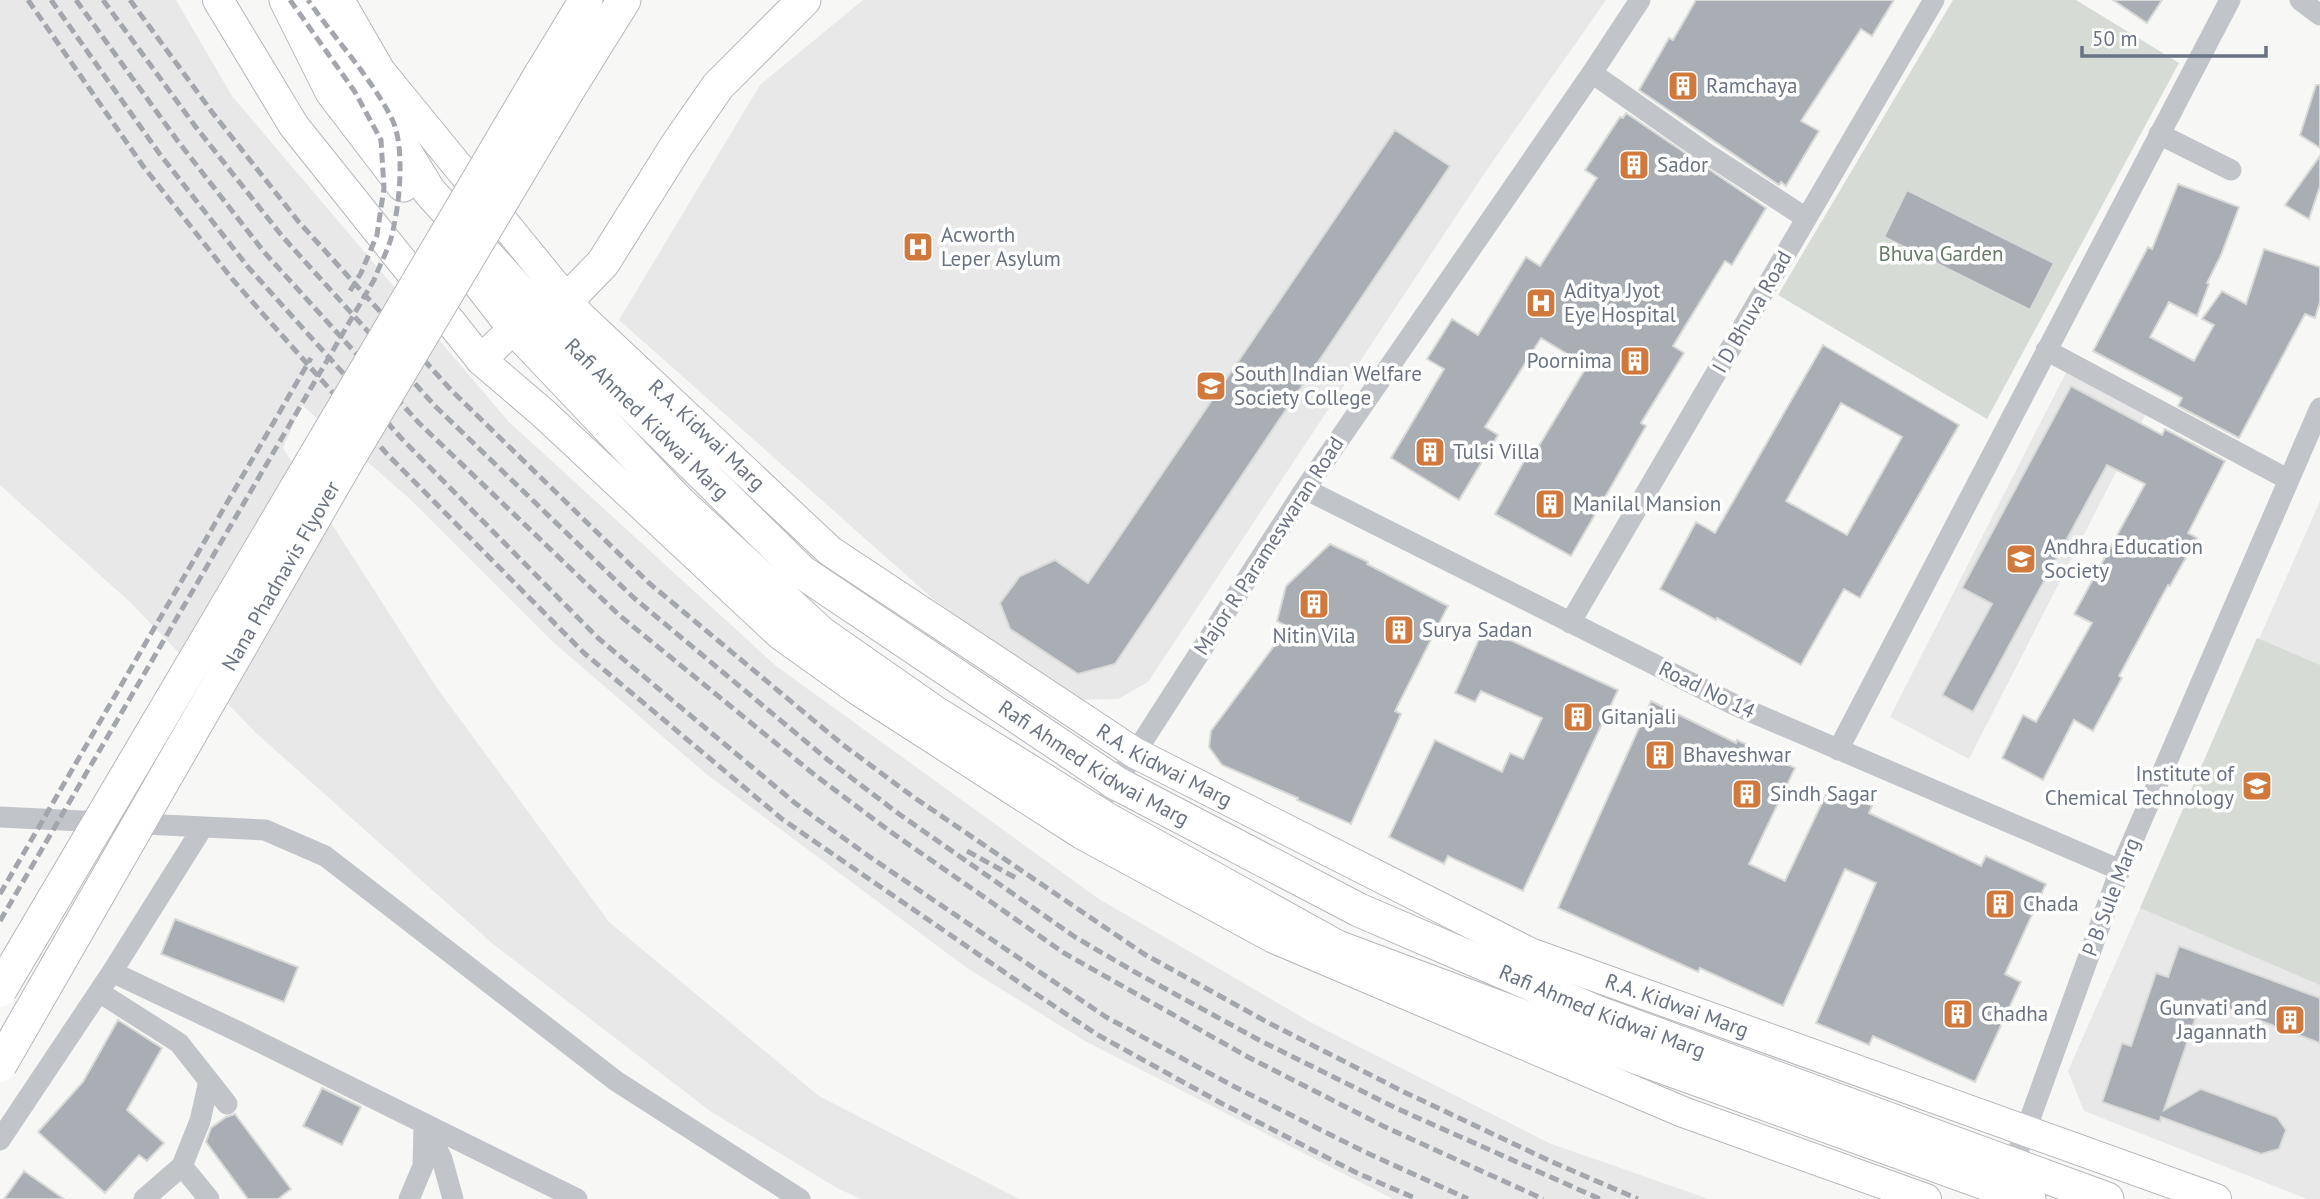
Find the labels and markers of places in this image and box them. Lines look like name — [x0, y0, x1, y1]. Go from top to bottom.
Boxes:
building icon: Ramchaya — [1666, 69, 1700, 103]
place label: Ramchaya — [1706, 72, 1797, 99]
building icon: Sador — [1617, 148, 1651, 182]
place label: Sador — [1657, 151, 1708, 178]
place label: Acworth Leper Asylum — [941, 221, 1061, 272]
hospital icon: Acworth Leper Asylum — [901, 230, 935, 264]
place label: Aditya Jyot Eye Hospital — [1564, 277, 1676, 328]
hospital icon: Aditya Jyot Eye Hospital — [1524, 286, 1558, 320]
building icon: Poornima — [1618, 344, 1652, 378]
place label: Poornima — [1527, 347, 1612, 374]
place label: South Indian Welfare Society College — [1234, 360, 1422, 411]
school or university icon: South Indian Welfare Society College — [1194, 369, 1228, 403]
building icon: Tulsi Villa — [1413, 435, 1447, 469]
place label: Tulsi Villa — [1453, 438, 1540, 465]
building icon: Manilal Mansion — [1533, 487, 1567, 521]
place label: Manilal Mansion — [1573, 490, 1721, 517]
place label: Andhra Education Society — [2044, 533, 2203, 584]
school or university icon: Andhra Education Society — [2004, 542, 2038, 576]
building icon: Nitin Vila — [1297, 587, 1331, 621]
building icon: Surya Sadan — [1382, 613, 1416, 647]
place label: Surya Sadan — [1422, 616, 1532, 643]
place label: Nitin Vila — [1272, 622, 1356, 649]
building icon: Gitanjali — [1561, 700, 1595, 734]
place label: Gitanjali — [1601, 703, 1676, 730]
building icon: Bhaveshwar — [1643, 738, 1677, 772]
place label: Bhaveshwar — [1683, 741, 1791, 768]
place label: Institute of Chemical Technology — [2045, 760, 2235, 811]
school or university icon: Institute of Chemical Technology — [2240, 769, 2274, 803]
building icon: Sindh Sagar — [1730, 777, 1764, 811]
place label: Sindh Sagar — [1770, 780, 1877, 807]
building icon: Chada — [1983, 887, 2017, 921]
place label: Chada — [2023, 890, 2079, 917]
place label: Gunvati and Jagannath — [2159, 994, 2267, 1045]
building icon: Chadha — [1941, 997, 1975, 1031]
place label: Chadha — [1981, 1000, 2048, 1027]
building icon: Gunvati and Jagannath — [2273, 1003, 2307, 1037]

